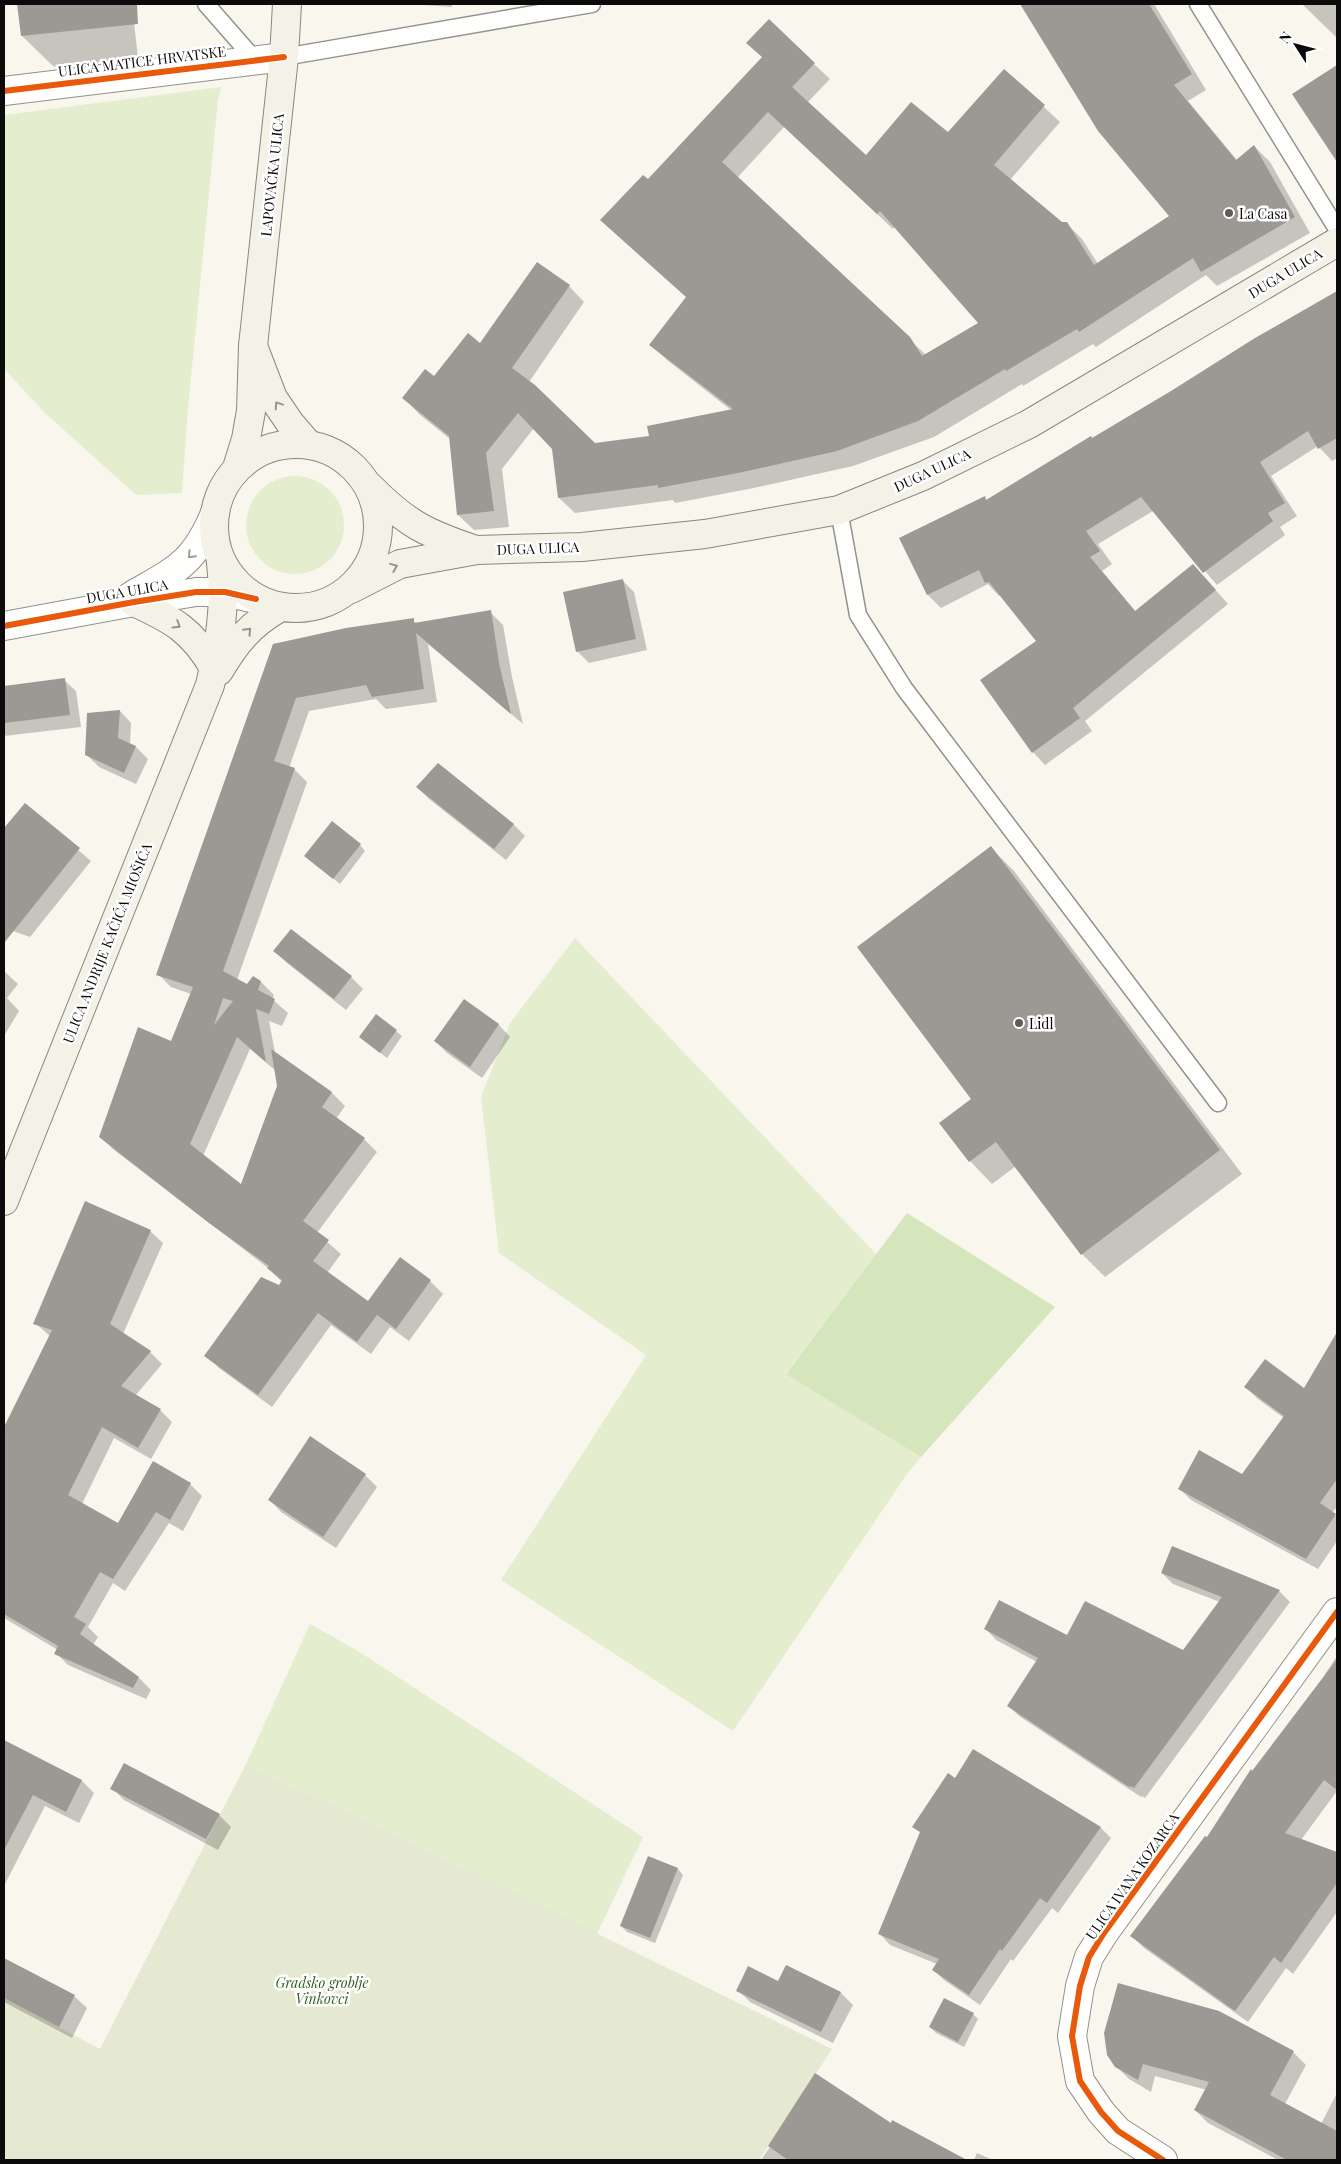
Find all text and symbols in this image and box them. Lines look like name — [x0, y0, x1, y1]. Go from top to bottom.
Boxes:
north arrow — [1271, 20, 1321, 70]
text: N — [1274, 27, 1296, 47]
street label: ULICA MATICE HRVATSKE — [57, 41, 227, 81]
street label: LAPOVAČKA ULICA — [256, 112, 288, 238]
place label: La Casa — [1239, 204, 1287, 223]
marker: La Casa — [1223, 207, 1235, 219]
street label: DUGA ULICA — [1245, 244, 1325, 302]
one-way arrow — [275, 402, 284, 411]
street label: DUGA ULICA — [891, 444, 974, 496]
street label: DUGA ULICA — [496, 537, 580, 559]
one-way arrow — [188, 550, 197, 559]
one-way arrow — [389, 563, 398, 573]
street label: DUGA ULICA — [85, 574, 169, 608]
one-way arrow — [171, 618, 180, 628]
one-way arrow — [242, 628, 251, 637]
street label: ULICA ANDRIJE KAČIĆA MIOŠIĆA — [58, 840, 156, 1046]
place label: Lidl — [1029, 1014, 1053, 1033]
marker: Lidl — [1013, 1017, 1025, 1029]
street label: ULICA IVANA KOZARCA — [1081, 1809, 1183, 1943]
park label: Gradsko groblje Vinkovci — [276, 1973, 369, 2008]

